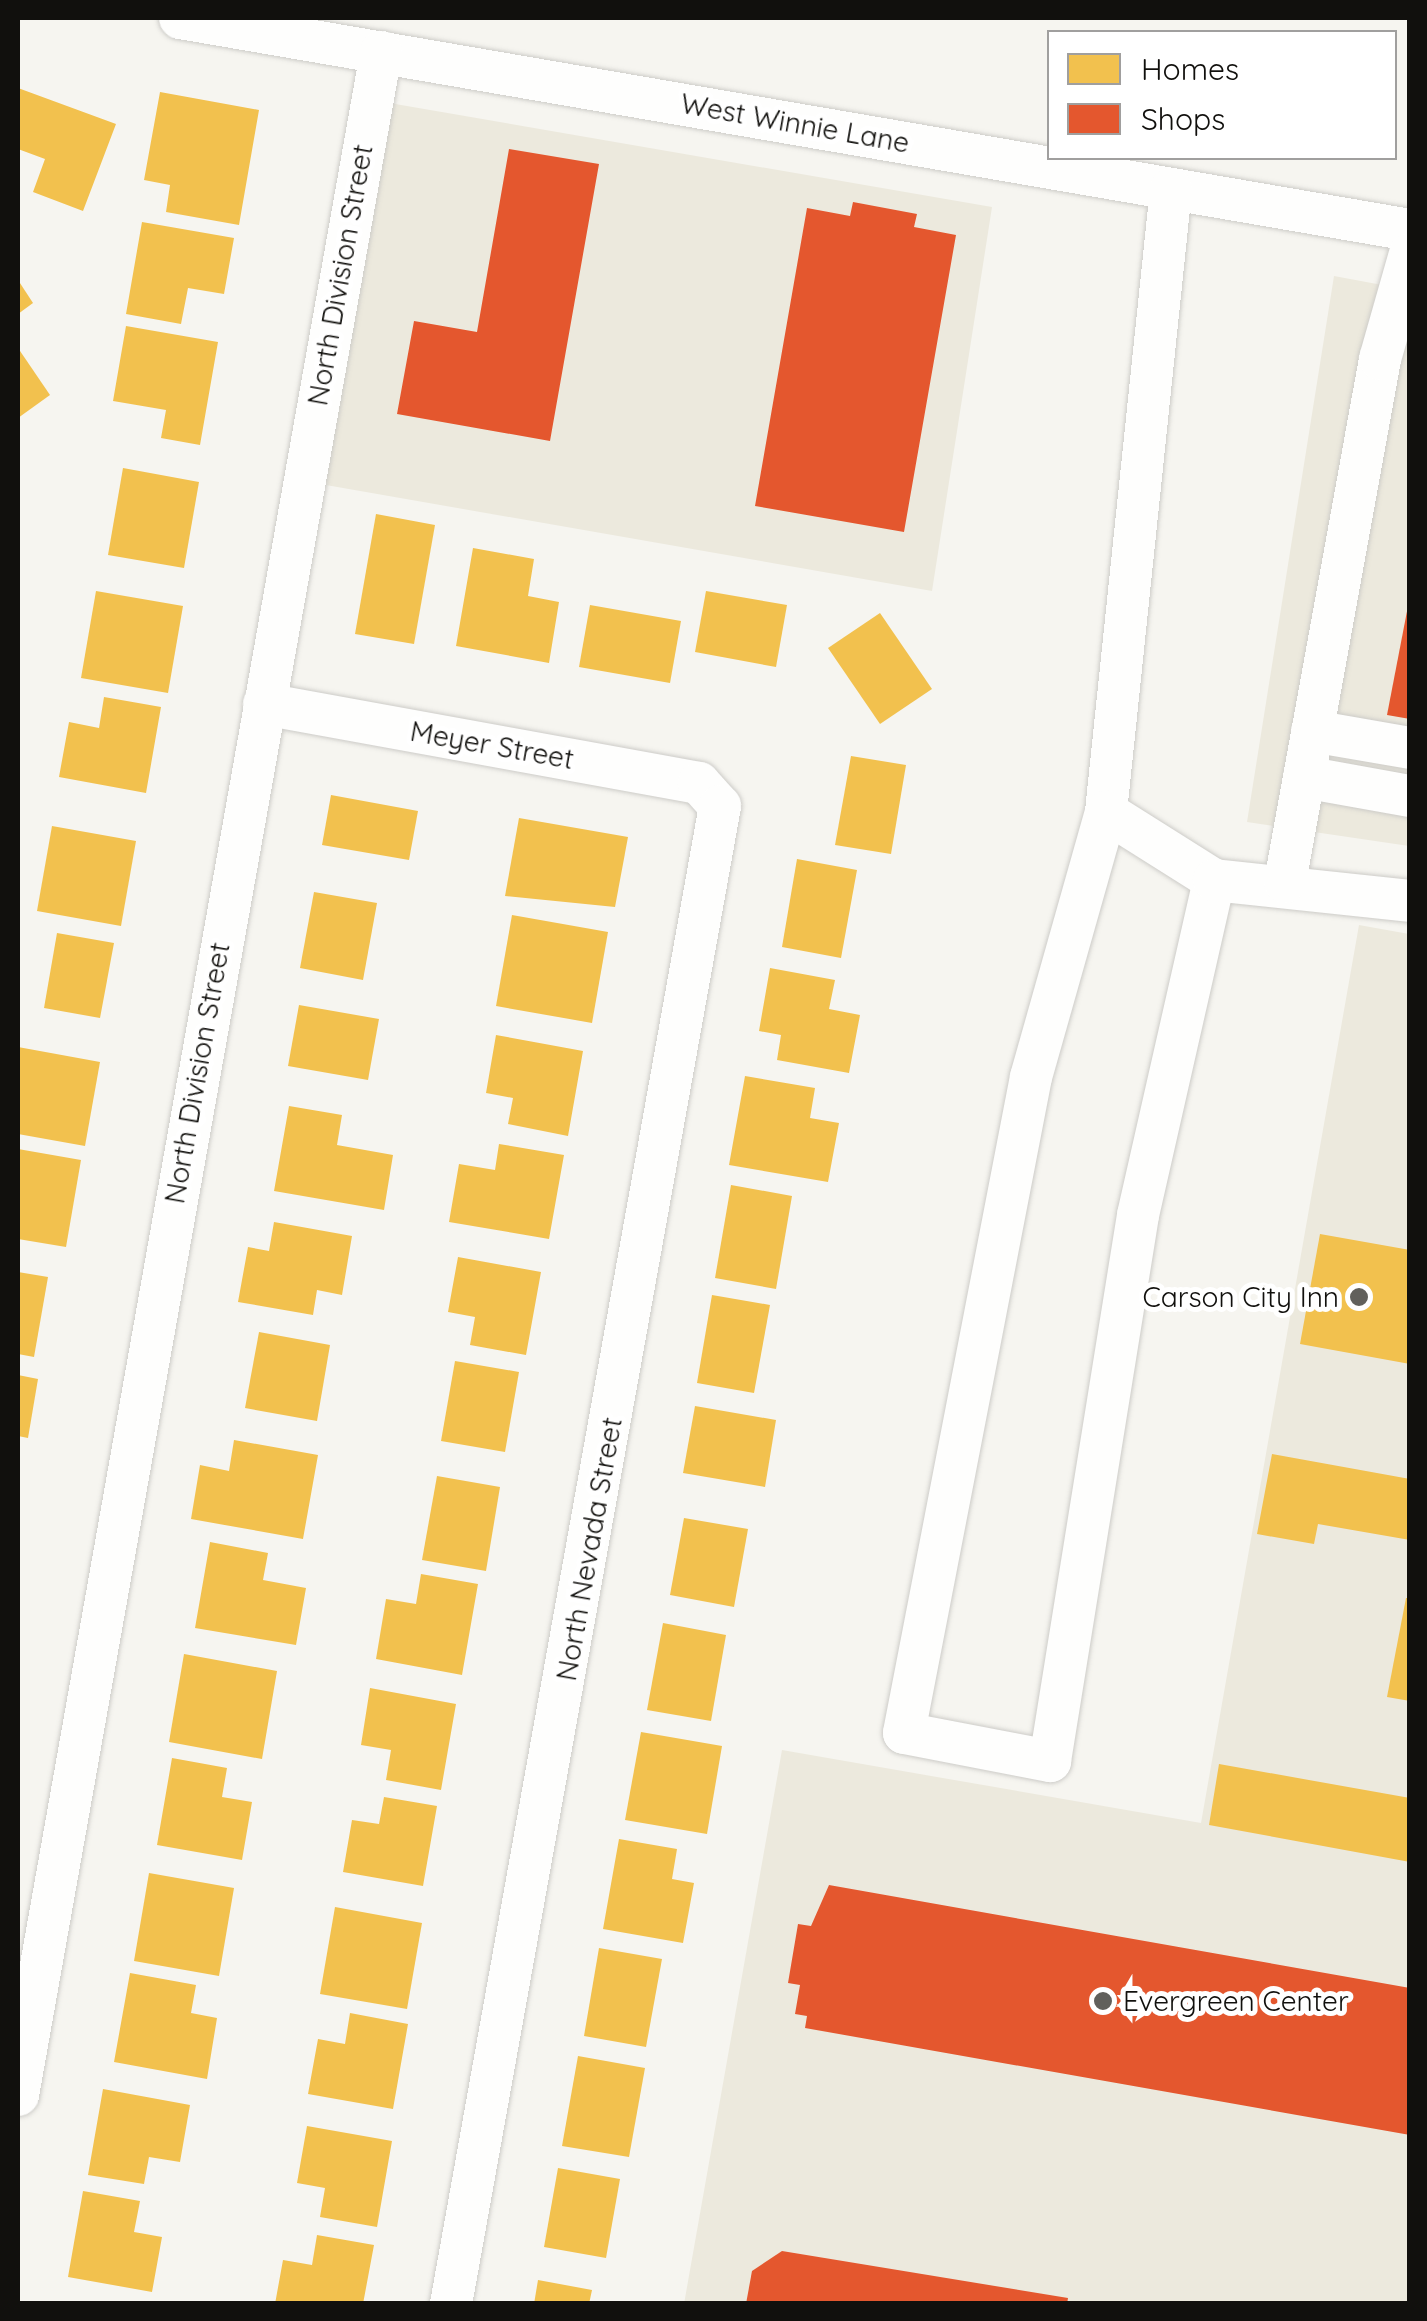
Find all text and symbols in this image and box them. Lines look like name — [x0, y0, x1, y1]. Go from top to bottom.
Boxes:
legend — [1047, 30, 1397, 160]
text: Homes — [1141, 50, 1239, 88]
street label: West Winnie Lane — [678, 86, 912, 160]
text: Shops — [1141, 100, 1225, 138]
street label: North Division Street — [300, 142, 380, 408]
street label: Meyer Street — [408, 714, 576, 776]
street label: North Division Street — [157, 940, 237, 1206]
place label: Carson City Inn — [1142, 1280, 1339, 1314]
marker: Carson City Inn — [1348, 1286, 1370, 1308]
street label: North Nevada Street — [549, 1415, 629, 1683]
place label: Evergreen Center — [1123, 1984, 1349, 2018]
marker: Evergreen Center — [1092, 1990, 1114, 2012]

